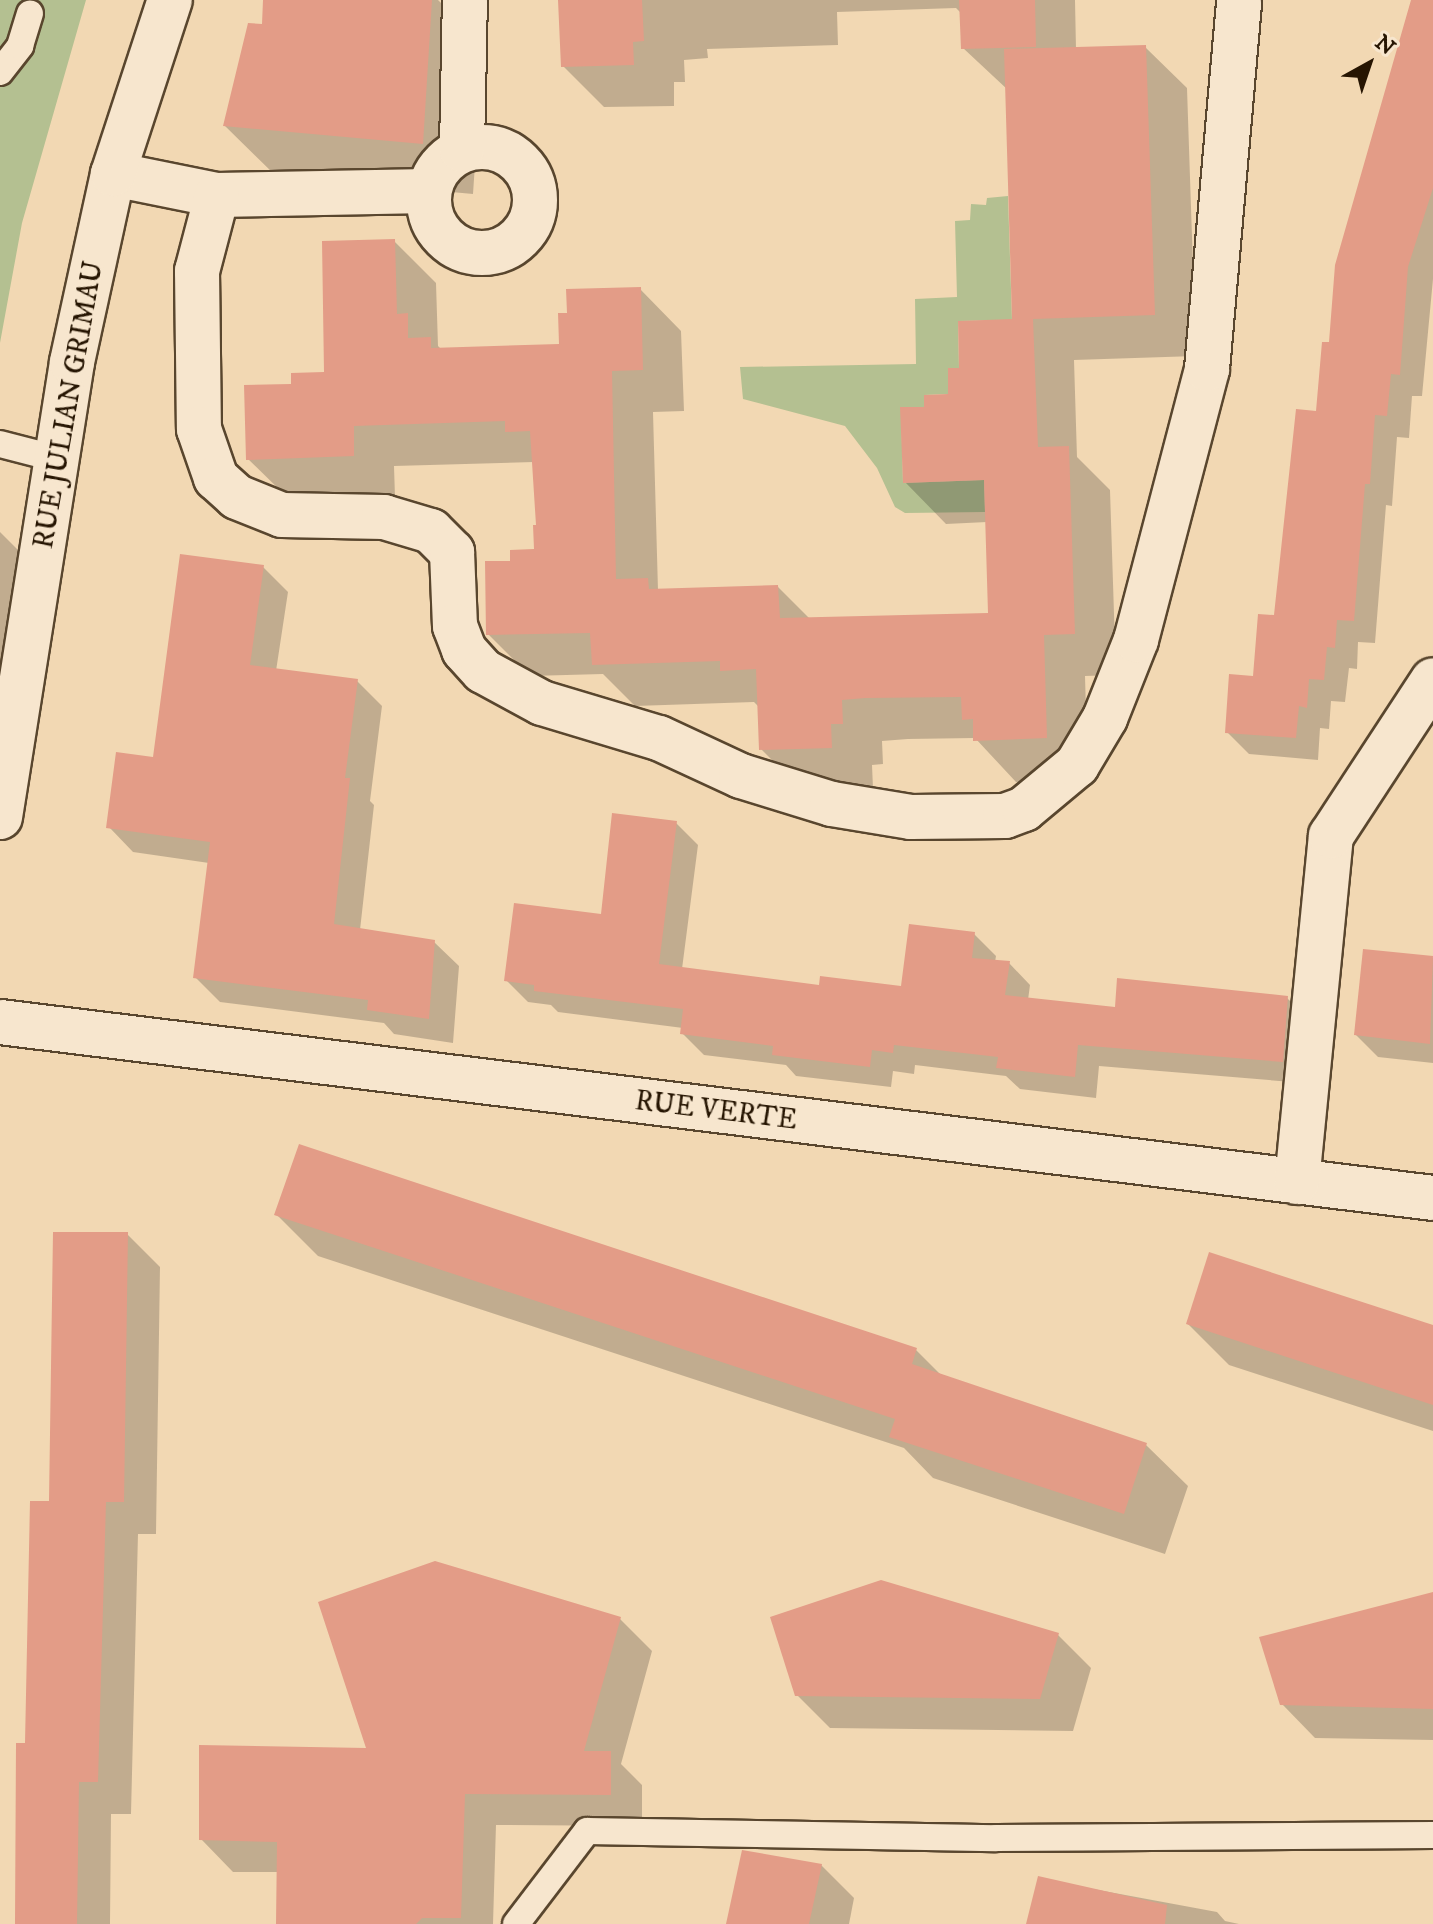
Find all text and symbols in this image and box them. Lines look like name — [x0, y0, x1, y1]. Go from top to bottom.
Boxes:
north arrow — [1329, 24, 1409, 104]
text: N — [1369, 29, 1400, 61]
street label: RUE JULIAN GRIMAU — [27, 259, 111, 551]
street label: RUE VERTE — [633, 1084, 799, 1138]

